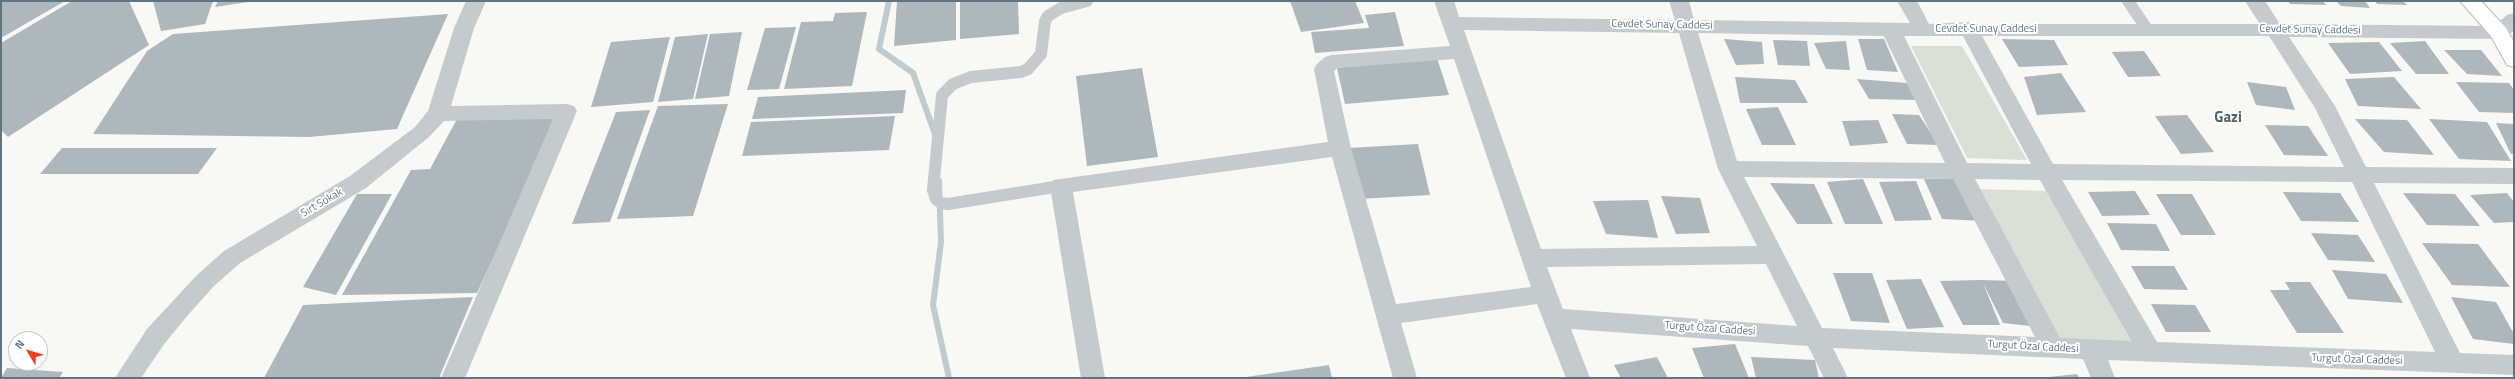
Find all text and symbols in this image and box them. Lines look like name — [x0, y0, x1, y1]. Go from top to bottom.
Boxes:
street label: Cevdet Sunay Caddesi — [1611, 18, 1713, 32]
street label: Cevdet Sunay Caddesi — [1935, 22, 2037, 36]
street label: Cevdet Sunay Caddesi — [2259, 23, 2361, 37]
district label: Gazi — [2214, 109, 2242, 127]
street label: Sırt Sokak — [299, 186, 345, 220]
street label: Turgut Özal Caddesi — [1664, 319, 1756, 339]
north arrow — [8, 331, 48, 371]
text: N — [11, 336, 28, 352]
street label: Turgut Özal Caddesi — [1987, 338, 2079, 356]
street label: Turgut Özal Caddesi — [2311, 352, 2403, 368]

